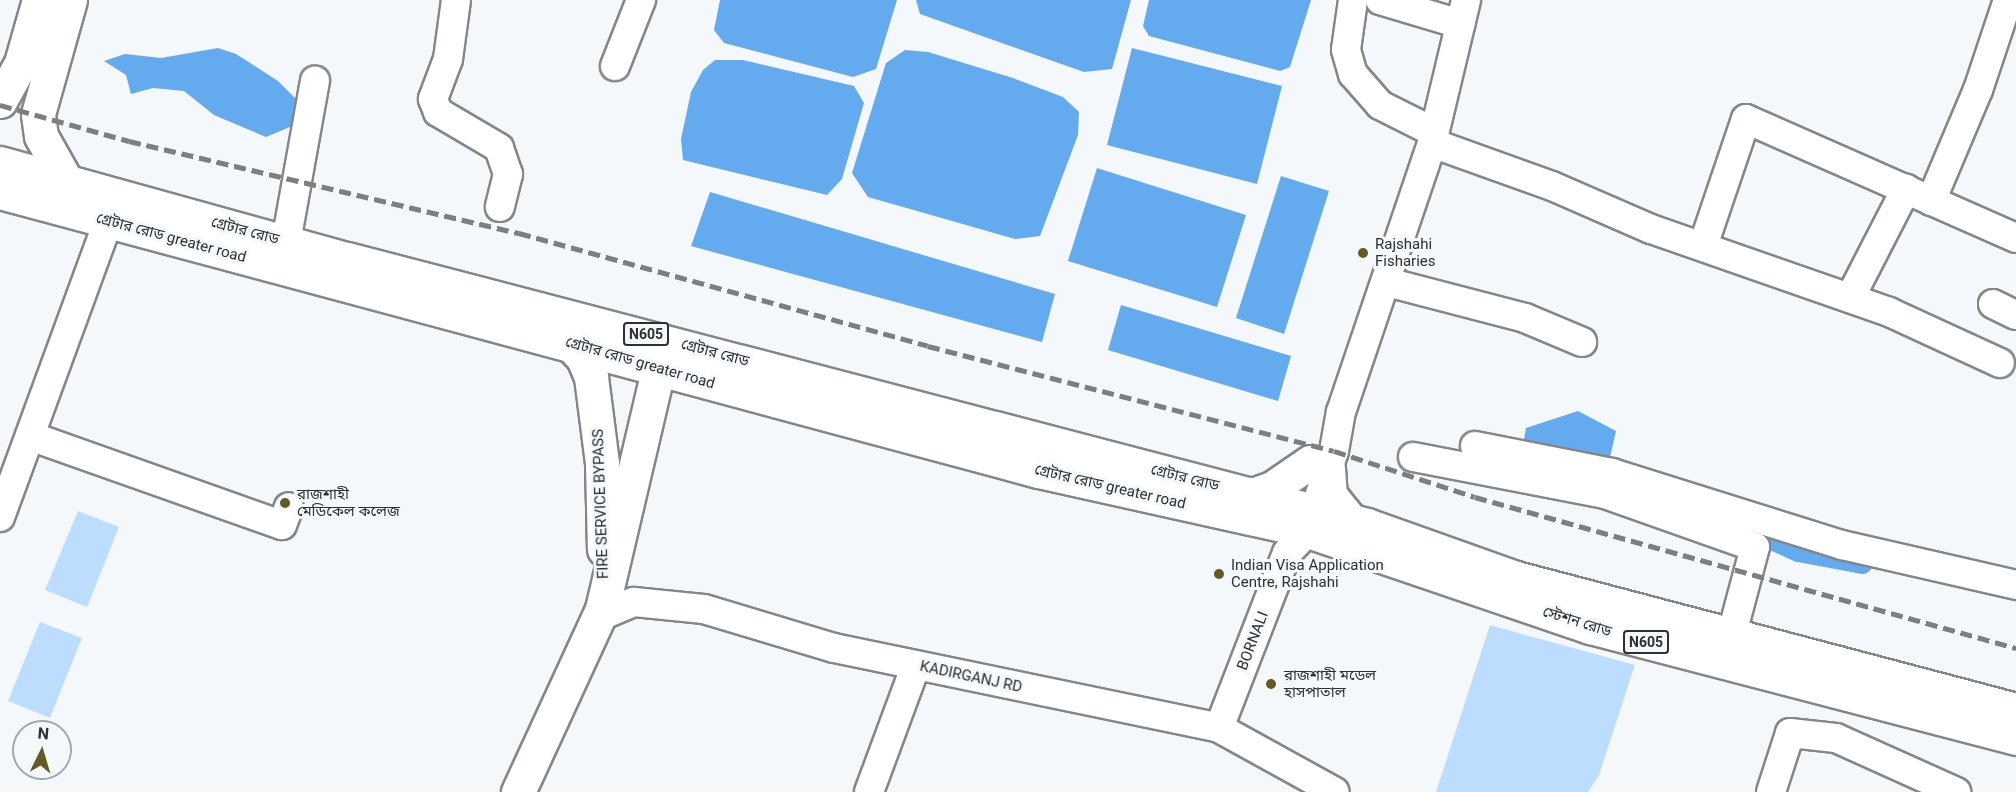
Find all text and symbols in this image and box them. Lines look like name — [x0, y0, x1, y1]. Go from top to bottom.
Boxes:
street label: গ্রেটার রোড greater road — [94, 209, 248, 267]
street label: গ্রেটার রোড — [209, 213, 281, 249]
place label: Rajshahi Fisharies — [1375, 235, 1436, 270]
marker: Rajshahi Fisharies — [1356, 246, 1370, 260]
road number: N605 — [622, 323, 670, 345]
street label: গ্রেটার রোড greater road — [563, 333, 717, 393]
street label: গ্রেটার রোড — [679, 335, 751, 371]
street label: FIRE SERVICE BYPASS — [589, 429, 613, 579]
street label: গ্রেটার রোড greater road — [1033, 461, 1187, 513]
street label: গ্রেটার রোড — [1149, 461, 1221, 495]
place label: রাজশাহী মেডিকেল কলেজ — [297, 485, 400, 520]
marker: রাজশাহী মেডিকেল কলেজ — [278, 496, 292, 510]
place label: Indian Visa Application Centre, Rajshahi — [1231, 556, 1384, 591]
marker: Indian Visa Application Centre, Rajshahi — [1212, 567, 1226, 581]
street label: স্টেশন রোড — [1540, 603, 1614, 641]
street label: BORNALI — [1234, 609, 1272, 673]
road number: N605 — [1622, 631, 1670, 653]
street label: KADIRGANJ RD — [918, 657, 1024, 697]
place label: রাজশাহী মডেল হাসপাতাল — [1284, 666, 1376, 701]
marker: রাজশাহী মডেল হাসপাতাল — [1262, 675, 1280, 693]
north arrow — [12, 720, 72, 780]
text: N — [37, 724, 50, 744]

